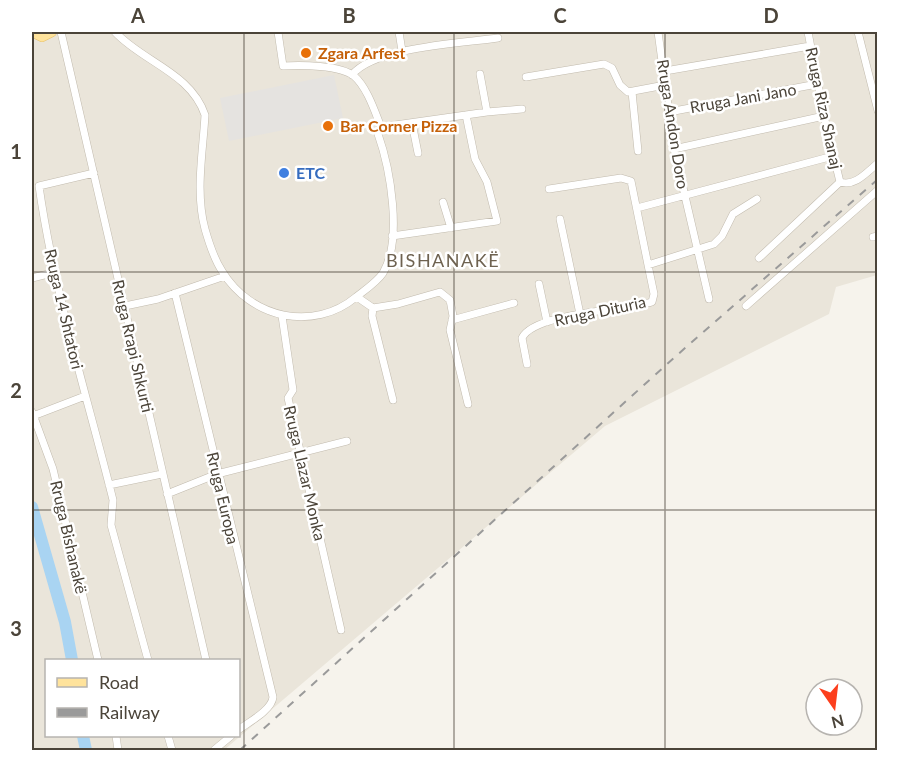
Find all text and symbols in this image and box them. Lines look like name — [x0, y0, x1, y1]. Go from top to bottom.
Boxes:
text: A — [130, 3, 145, 27]
text: B — [342, 3, 356, 27]
text: C — [553, 3, 567, 27]
text: D — [763, 3, 779, 27]
place label: Zgara Arfest — [318, 43, 406, 62]
street label: Rruga Riza Shanaj — [802, 45, 847, 171]
marker: Zgara Arfest — [299, 46, 313, 60]
street label: Rruga Andon Doro — [654, 58, 693, 190]
street label: Rruga Jani Jano — [688, 79, 798, 116]
place label: Bar Corner Pizza — [340, 116, 457, 135]
marker: Bar Corner Pizza — [321, 119, 335, 133]
text: 1 — [10, 139, 22, 163]
place label: ETC — [296, 163, 325, 182]
marker: ETC — [277, 166, 291, 180]
street label: Rruga 14 Shtatori — [41, 247, 88, 371]
district label: BISHANAKË — [386, 249, 500, 271]
street label: Rruga Rrapi Shkurti — [109, 278, 158, 414]
street label: Rruga Dituria — [552, 292, 647, 329]
text: 2 — [10, 378, 22, 402]
street label: Rruga Llazar Monka — [281, 403, 330, 542]
street label: Rruga Europa — [204, 450, 243, 546]
street label: Rruga Bishanakë — [47, 478, 92, 595]
text: 3 — [10, 616, 22, 640]
legend — [45, 659, 240, 737]
text: Road — [99, 671, 139, 693]
north arrow — [804, 677, 864, 737]
text: Railway — [99, 701, 160, 723]
text: N — [829, 711, 846, 733]

